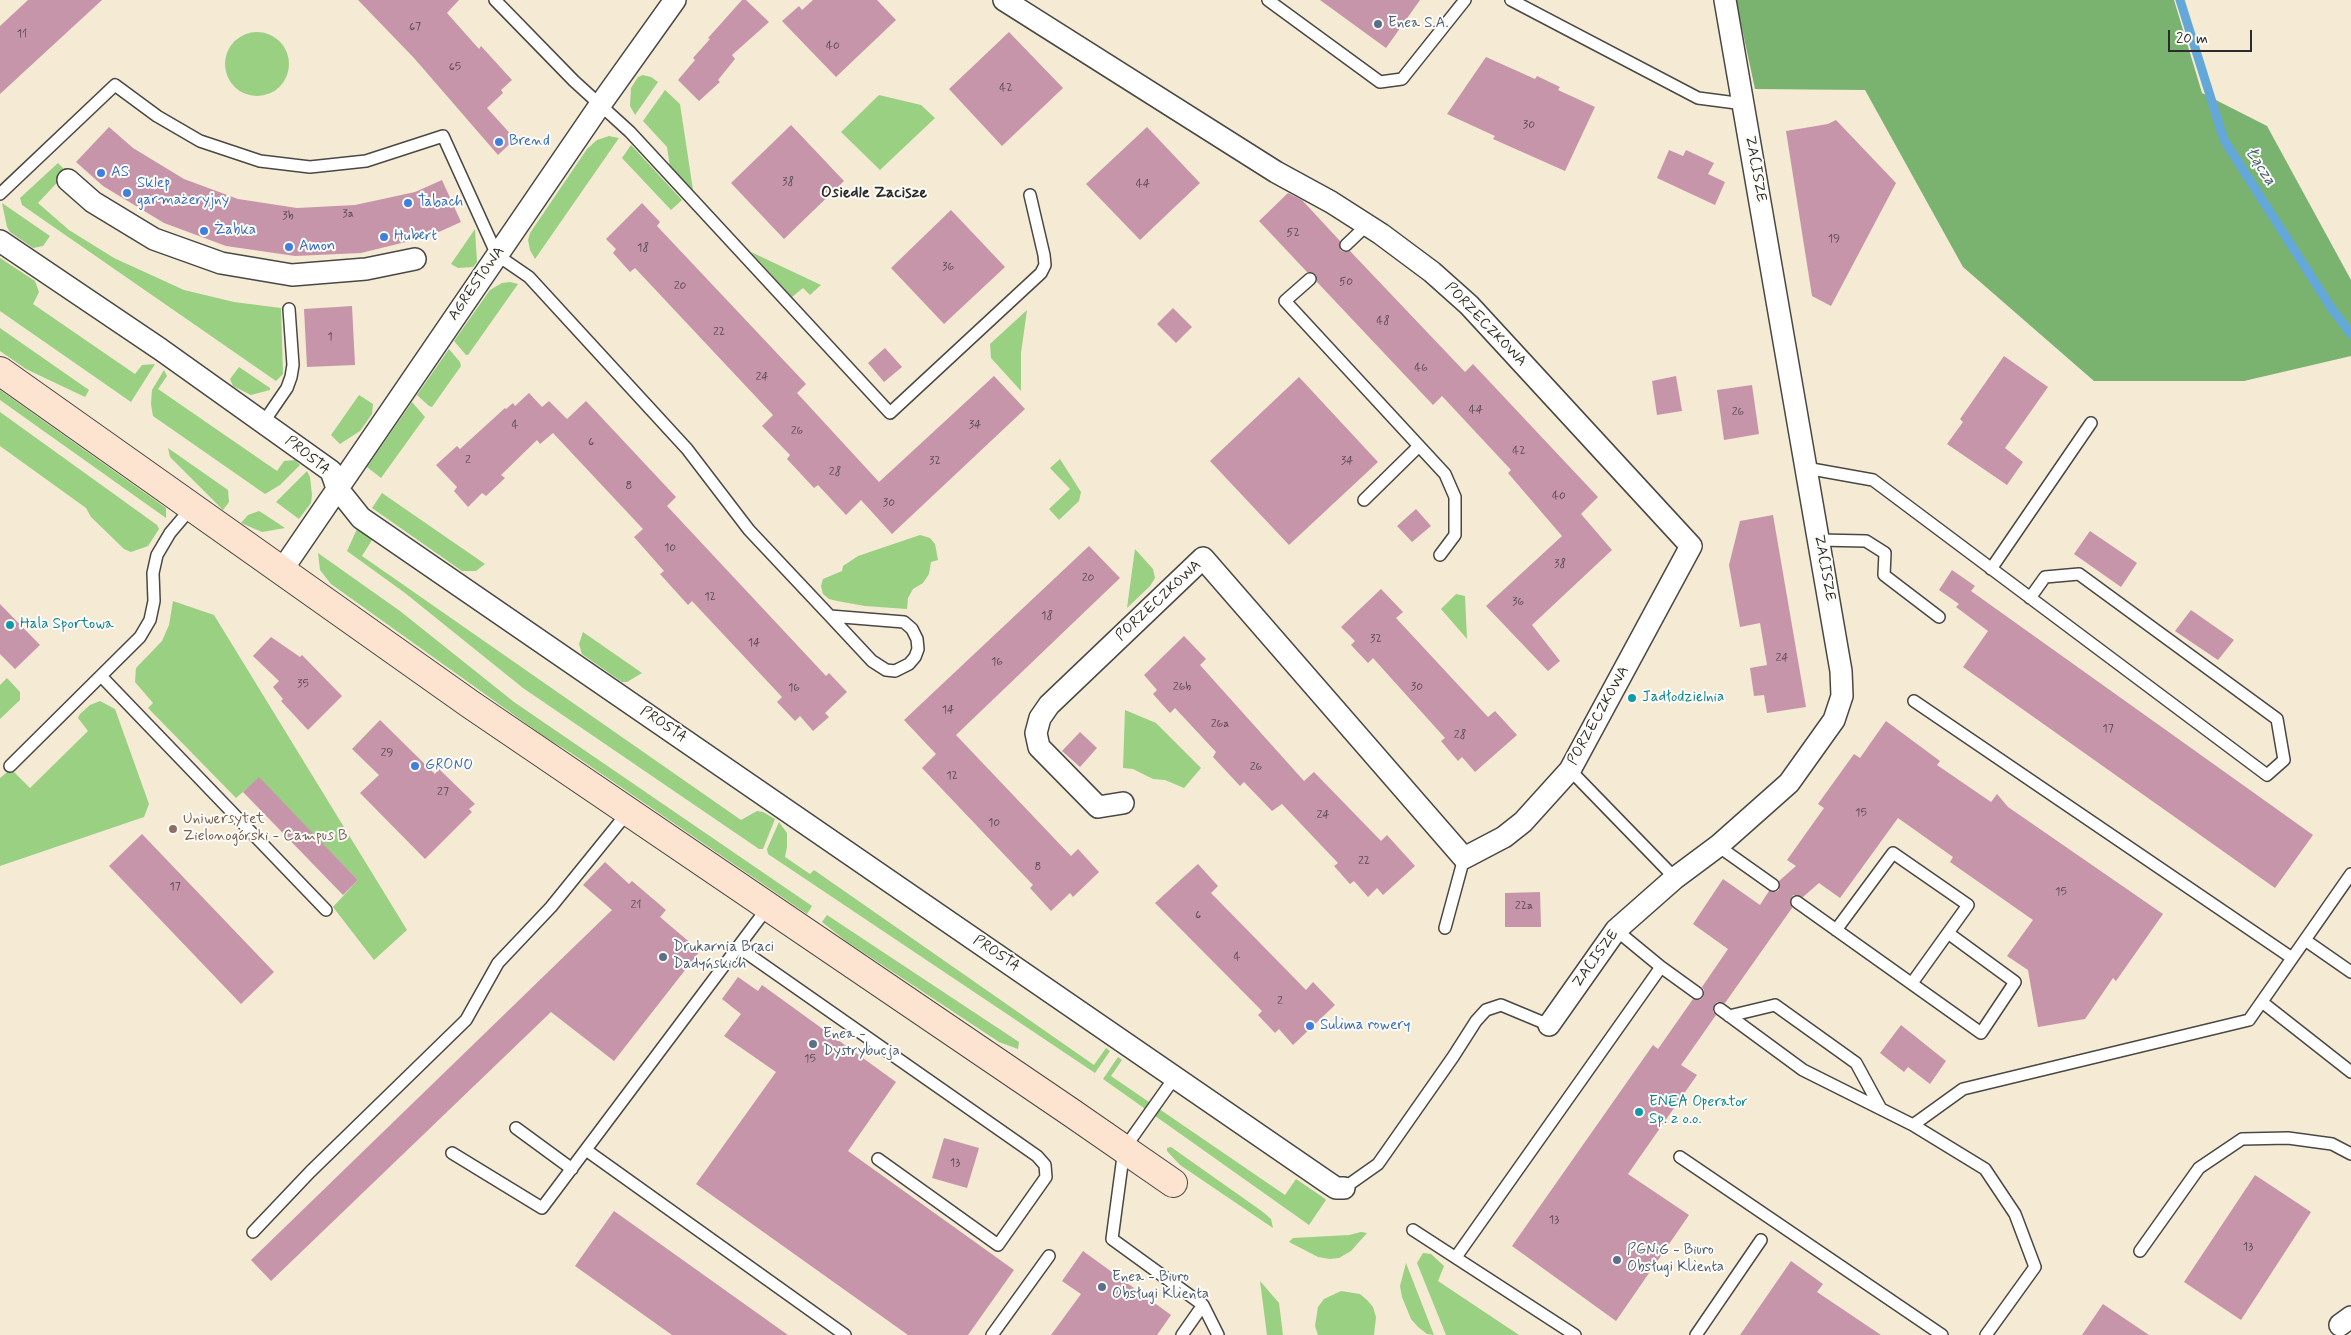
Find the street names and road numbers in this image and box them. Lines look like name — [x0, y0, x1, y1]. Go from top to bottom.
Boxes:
street label: ZACISZE — [1740, 134, 1770, 204]
street label: AGRESTOWA — [445, 244, 509, 324]
street label: PORZECZKOWA — [1440, 279, 1530, 371]
street label: PROSTA — [281, 432, 333, 480]
street label: ZACISZE — [1809, 533, 1839, 603]
street label: PORZECZKOWA — [1113, 557, 1205, 645]
street label: PORZECZKOWA — [1564, 663, 1634, 769]
street label: PROSTA — [636, 703, 690, 747]
street label: ZACISZE — [1569, 927, 1623, 991]
street label: PROSTA — [969, 932, 1023, 976]

